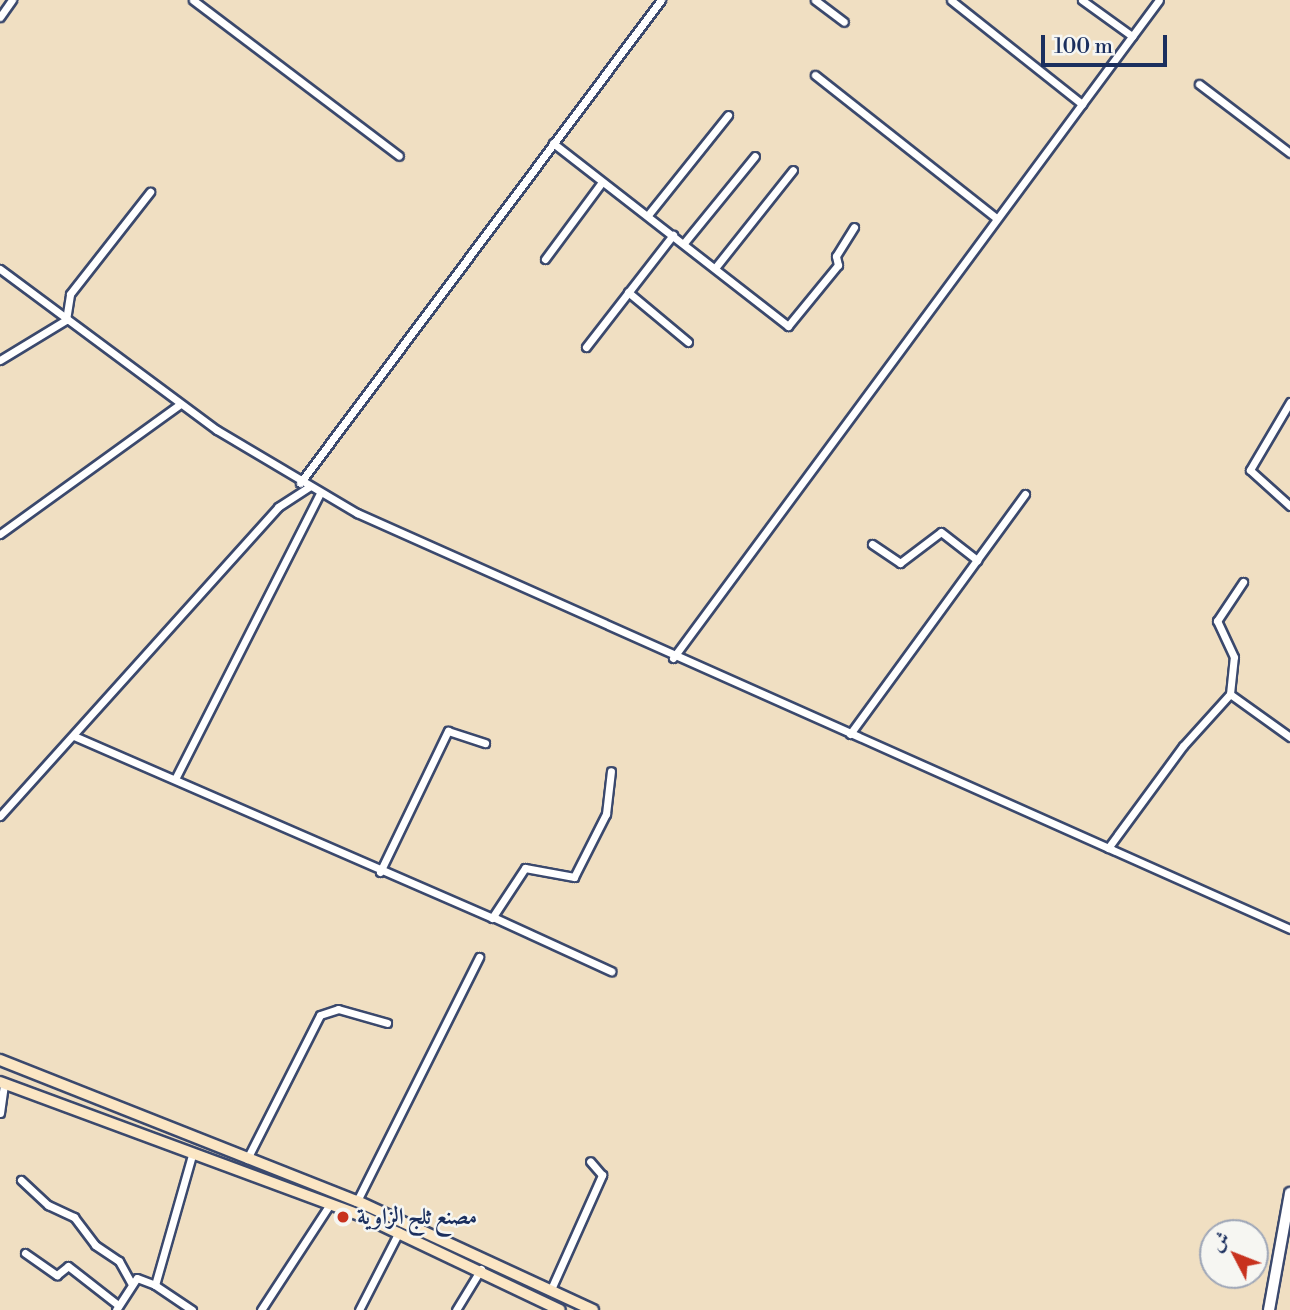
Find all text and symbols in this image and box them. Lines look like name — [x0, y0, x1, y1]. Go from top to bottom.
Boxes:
scale bar — [1045, 21, 1171, 65]
text: 100 m — [1054, 34, 1113, 60]
place label: مصنع ثلج الزاوية — [357, 1203, 477, 1231]
marker: مصنع ثلج الزاوية — [335, 1209, 351, 1225]
north arrow — [1199, 1219, 1269, 1289]
text: ش — [1205, 1226, 1235, 1256]

